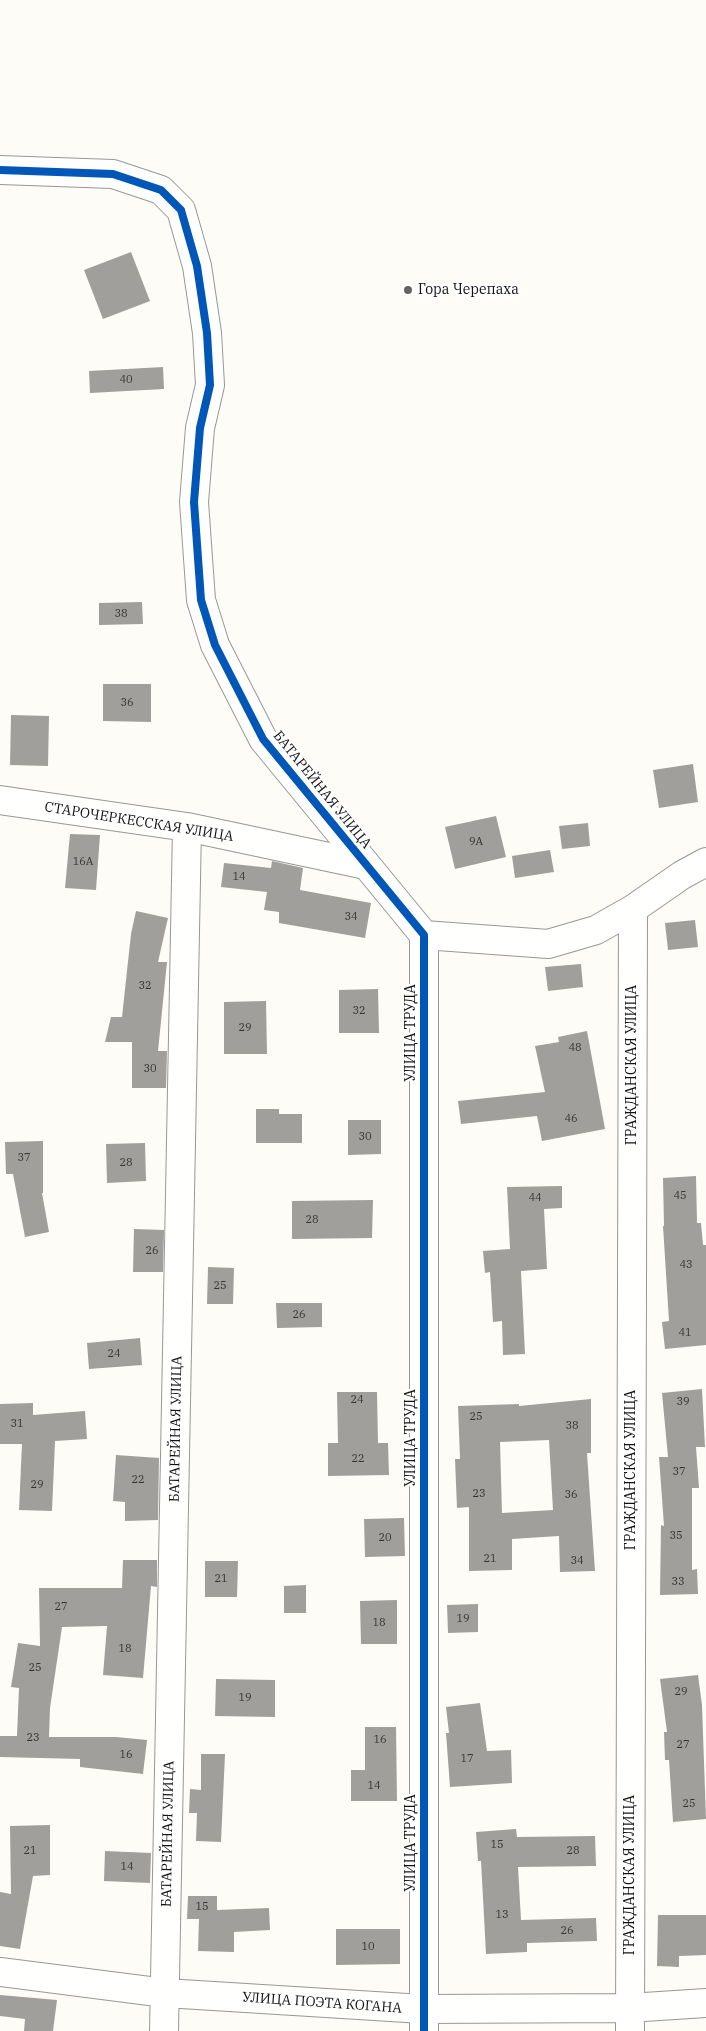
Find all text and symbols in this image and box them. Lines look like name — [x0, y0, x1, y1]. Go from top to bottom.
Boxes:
place label: Гора Черепаха — [418, 282, 519, 298]
marker: Гора Черепаха — [402, 284, 414, 296]
house number: 40 — [119, 373, 133, 387]
house number: 38 — [114, 607, 128, 621]
house number: 36 — [120, 696, 134, 710]
street label: БАТАРЕЙНАЯ УЛИЦА — [269, 728, 375, 852]
street label: СТАРОЧЕРКЕССКАЯ УЛИЦА — [43, 799, 235, 845]
house number: 9А — [469, 835, 483, 849]
house number: 16А — [73, 855, 93, 869]
house number: 14 — [232, 870, 246, 884]
house number: 34 — [344, 910, 358, 924]
house number: 32 — [138, 979, 152, 993]
street label: УЛИЦА ТРУДА — [403, 984, 419, 1082]
street label: ГРАЖДАНСКАЯ УЛИЦА — [624, 985, 640, 1145]
house number: 32 — [352, 1004, 366, 1018]
house number: 29 — [238, 1021, 252, 1035]
house number: 48 — [568, 1041, 582, 1055]
house number: 30 — [143, 1062, 157, 1076]
house number: 46 — [564, 1112, 578, 1126]
house number: 30 — [358, 1130, 372, 1144]
house number: 37 — [17, 1151, 31, 1165]
house number: 28 — [119, 1156, 133, 1170]
house number: 45 — [673, 1189, 687, 1203]
house number: 44 — [528, 1191, 542, 1205]
house number: 28 — [305, 1213, 319, 1227]
house number: 26 — [145, 1244, 159, 1258]
house number: 43 — [679, 1258, 693, 1272]
house number: 25 — [213, 1279, 227, 1293]
house number: 26 — [292, 1308, 306, 1322]
house number: 41 — [678, 1326, 692, 1340]
house number: 24 — [107, 1347, 121, 1361]
street label: БАТАРЕЙНАЯ УЛИЦА — [166, 1356, 186, 1502]
street label: УЛИЦА ТРУДА — [403, 1389, 419, 1487]
street label: ГРАЖДАНСКАЯ УЛИЦА — [623, 1390, 639, 1550]
house number: 24 — [350, 1393, 364, 1407]
house number: 39 — [676, 1395, 690, 1409]
house number: 25 — [469, 1410, 483, 1424]
house number: 31 — [10, 1417, 24, 1431]
house number: 38 — [565, 1419, 579, 1433]
house number: 22 — [351, 1452, 365, 1466]
house number: 37 — [672, 1465, 686, 1479]
house number: 22 — [131, 1473, 145, 1487]
house number: 29 — [30, 1478, 44, 1492]
house number: 23 — [472, 1487, 486, 1501]
house number: 36 — [564, 1488, 578, 1502]
house number: 35 — [669, 1529, 683, 1543]
house number: 20 — [378, 1531, 392, 1545]
house number: 21 — [483, 1552, 497, 1566]
house number: 34 — [570, 1554, 584, 1568]
house number: 21 — [214, 1572, 228, 1586]
house number: 33 — [671, 1575, 685, 1589]
house number: 27 — [54, 1600, 68, 1614]
house number: 19 — [456, 1612, 470, 1626]
house number: 18 — [372, 1616, 386, 1630]
house number: 18 — [118, 1642, 132, 1656]
house number: 25 — [28, 1661, 42, 1675]
house number: 29 — [674, 1685, 688, 1699]
house number: 19 — [238, 1691, 252, 1705]
house number: 23 — [26, 1731, 40, 1745]
house number: 16 — [373, 1733, 387, 1747]
house number: 27 — [676, 1738, 690, 1752]
house number: 16 — [119, 1748, 133, 1762]
house number: 17 — [460, 1752, 474, 1766]
street label: БАТАРЕЙНАЯ УЛИЦА — [158, 1761, 178, 1907]
house number: 14 — [367, 1779, 381, 1793]
street label: УЛИЦА ТРУДА — [403, 1794, 419, 1892]
street label: ГРАЖДАНСКАЯ УЛИЦА — [622, 1795, 638, 1955]
house number: 25 — [682, 1797, 696, 1811]
house number: 15 — [490, 1838, 504, 1852]
house number: 21 — [23, 1844, 37, 1858]
house number: 28 — [566, 1844, 580, 1858]
house number: 14 — [120, 1860, 134, 1874]
house number: 15 — [195, 1900, 209, 1914]
house number: 13 — [495, 1908, 509, 1922]
house number: 26 — [560, 1924, 574, 1938]
house number: 10 — [361, 1940, 375, 1954]
street label: УЛИЦА ПОЭТА КОГАНА — [242, 1989, 402, 2017]

